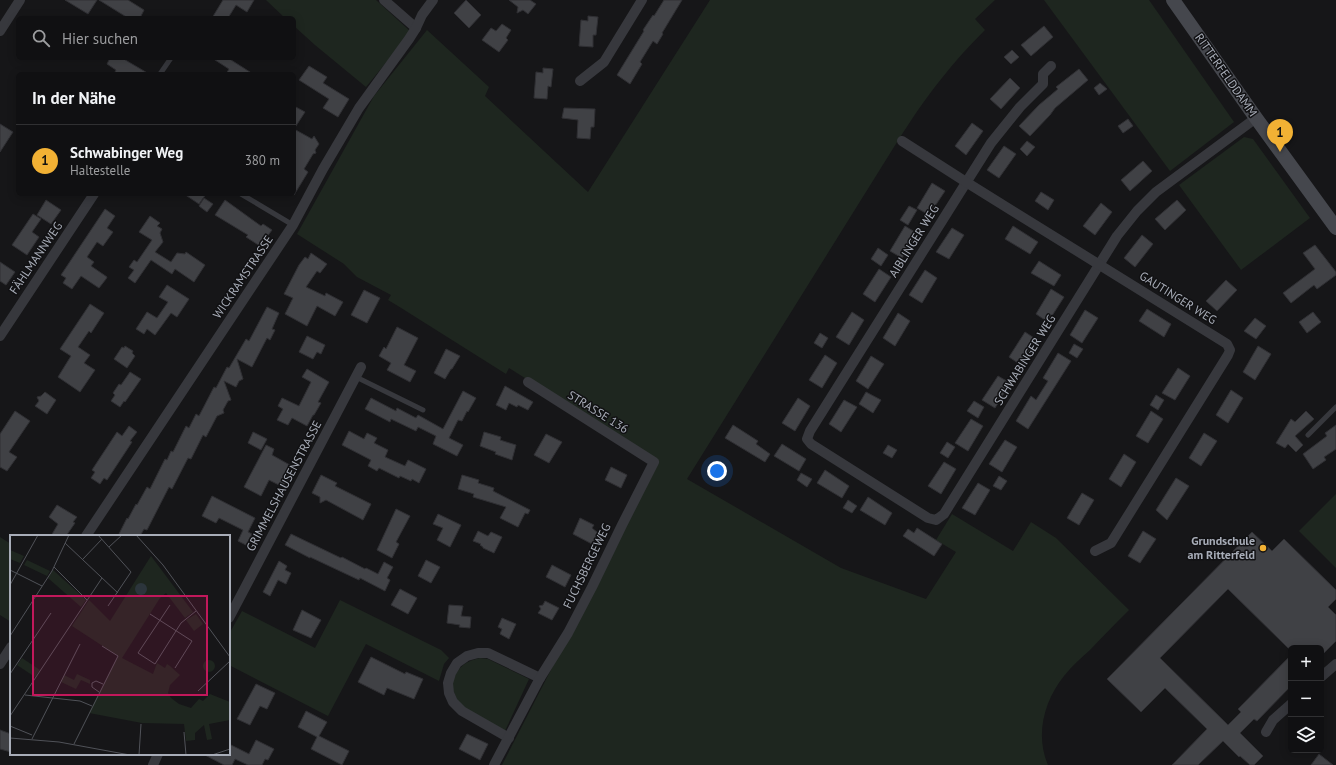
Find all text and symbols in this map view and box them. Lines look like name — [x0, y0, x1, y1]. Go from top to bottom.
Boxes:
search box — [16, 16, 296, 60]
icon: search — [30, 27, 52, 49]
text: Hier suchen — [62, 29, 138, 48]
street label: RITTERFELDDAMM — [1192, 30, 1261, 119]
text: In der Nähe — [32, 87, 116, 109]
pin: 1 — [1267, 119, 1293, 152]
text: Schwabinger Weg — [70, 143, 183, 162]
text: 1 — [41, 152, 49, 169]
text: 380 m — [245, 152, 280, 169]
text: Haltestelle — [70, 162, 130, 179]
street label: AIBLINGER WEG — [885, 202, 942, 280]
street label: FÄHLMANNWEG — [6, 219, 65, 297]
street label: WICKRAMSTRASSE — [209, 232, 276, 321]
street label: GAUTINGER WEG — [1137, 268, 1220, 327]
street label: SCHWABINGER WEG — [991, 312, 1059, 408]
street label: STRASSE 136 — [565, 387, 631, 436]
street label: GRIMMELSHAUSENSTRASSE — [243, 418, 324, 554]
your location — [707, 461, 727, 481]
street label: FUCHSBERGEWEG — [559, 521, 614, 611]
place label: Grundschule am Ritterfeld — [1187, 533, 1255, 562]
inset map — [10, 535, 230, 755]
marker: Grundschule am Ritterfeld — [1258, 543, 1268, 553]
map controls — [1288, 645, 1324, 753]
button: + — [1288, 645, 1324, 681]
button: − — [1288, 681, 1324, 717]
button: layers — [1288, 717, 1324, 753]

